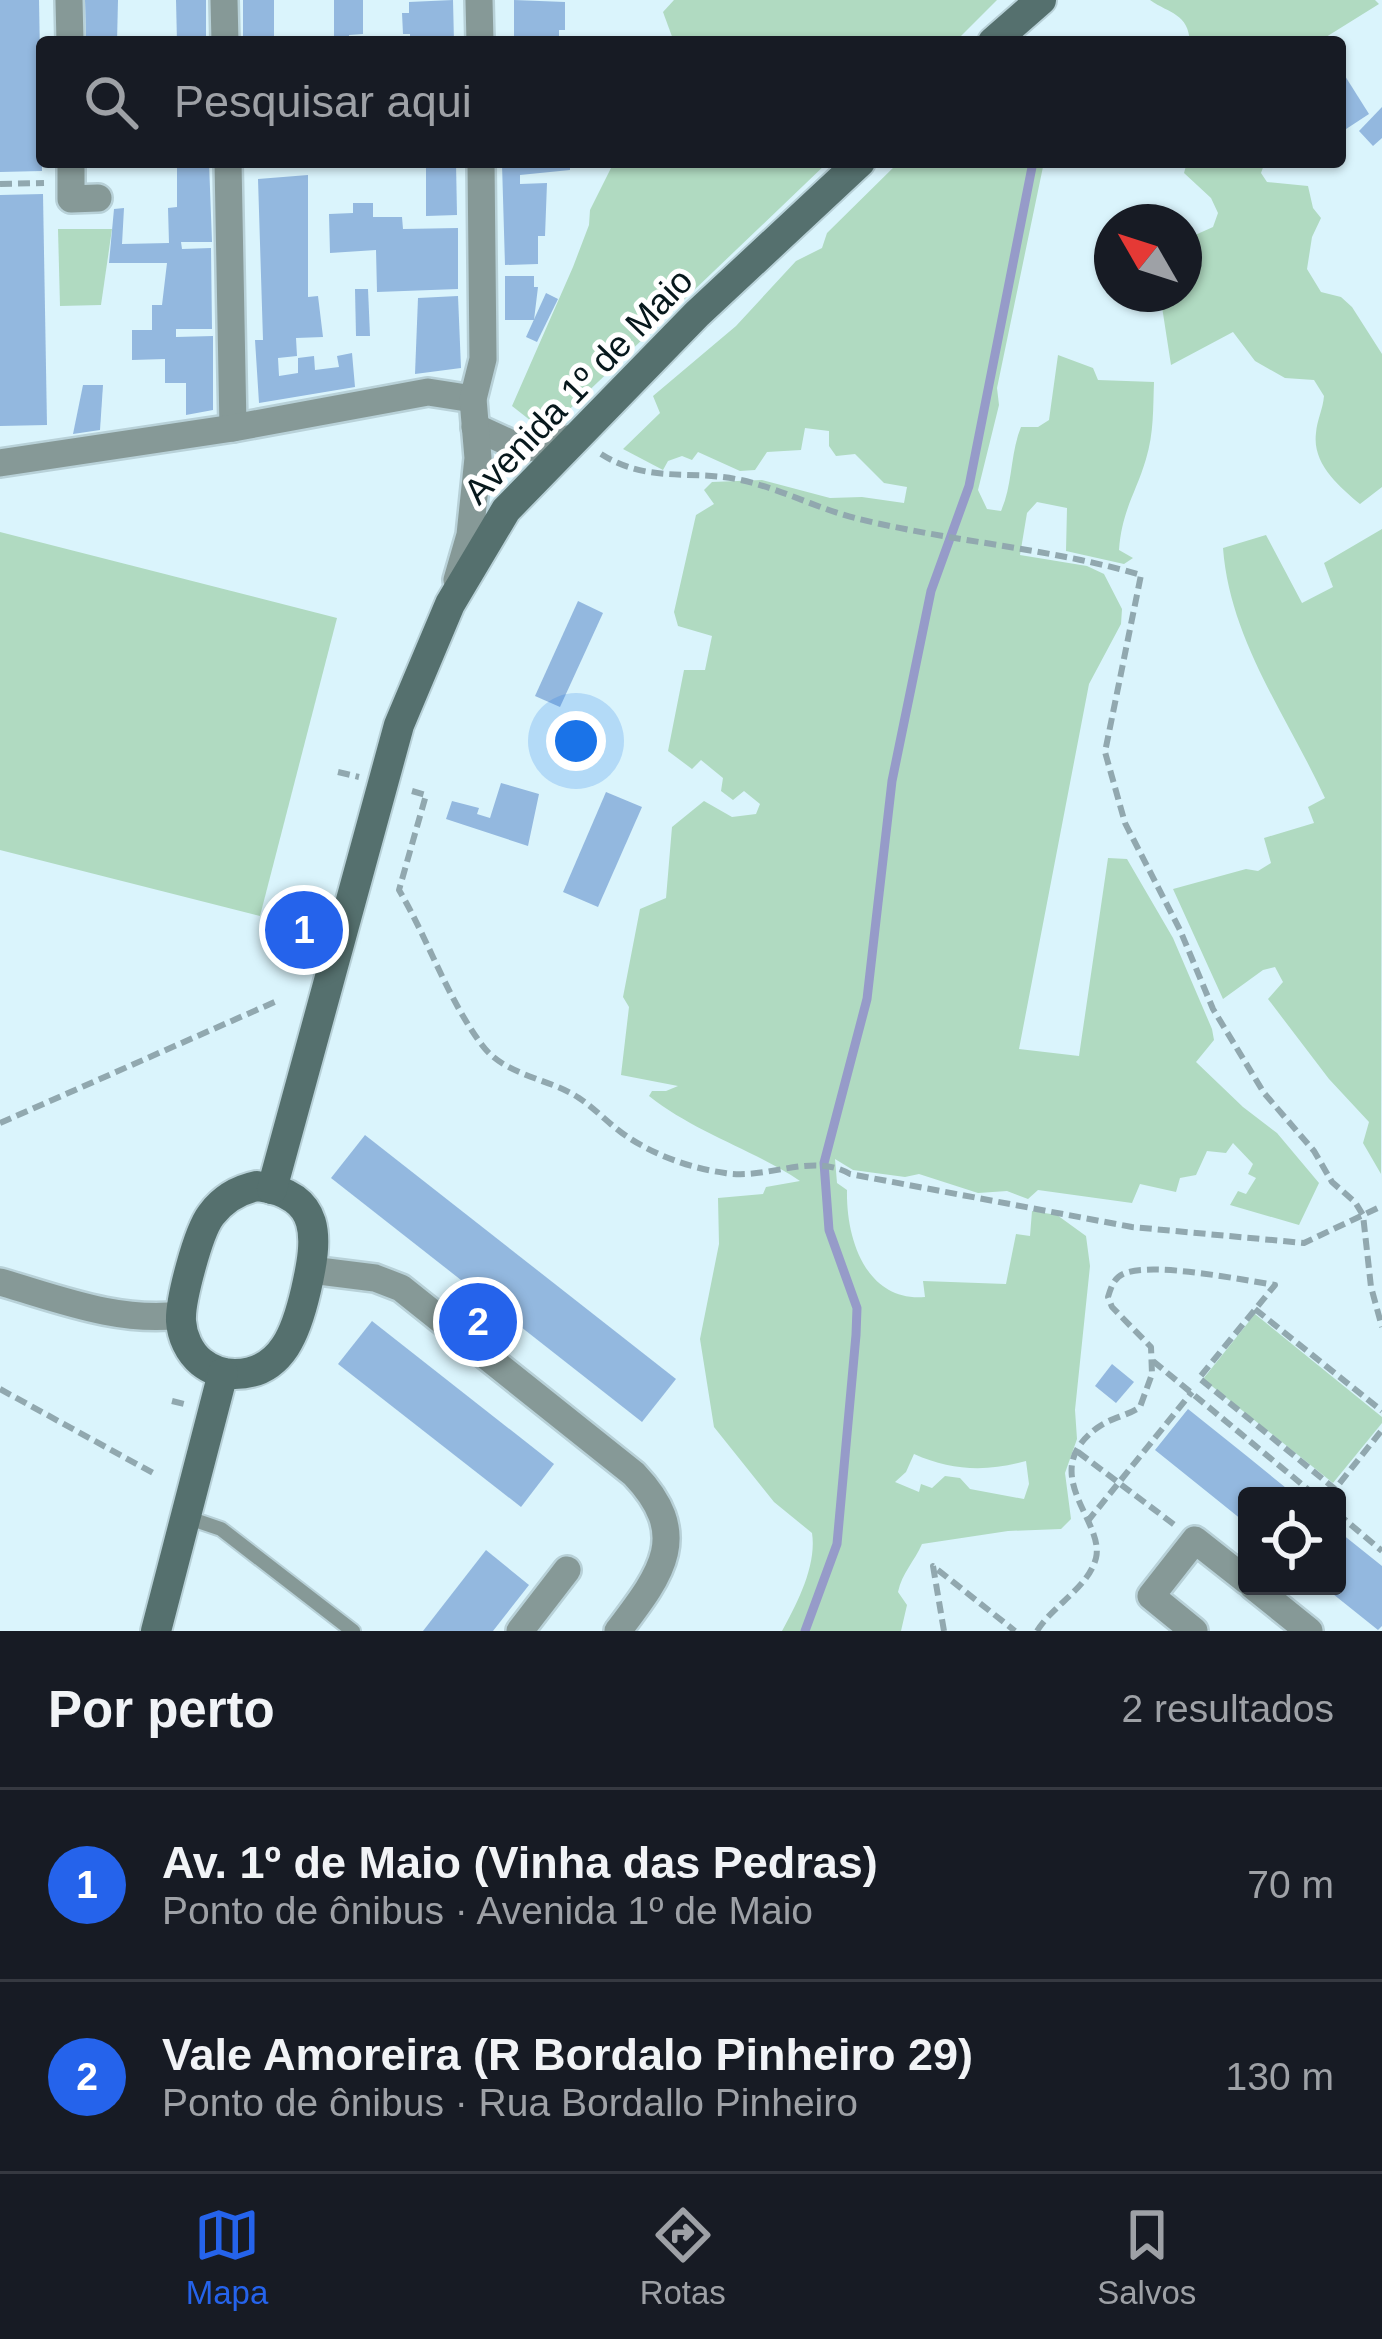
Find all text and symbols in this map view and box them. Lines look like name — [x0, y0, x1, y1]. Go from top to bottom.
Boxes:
search box — [36, 36, 1346, 168]
icon: search — [78, 69, 144, 135]
text: Pesquisar aqui — [174, 76, 472, 127]
north arrow — [1094, 204, 1202, 312]
street label: Avenida 1º de Maio — [455, 260, 701, 512]
your location — [546, 711, 606, 771]
pin: 1 — [265, 885, 343, 975]
pin: 2 — [439, 1277, 517, 1367]
map controls — [1238, 1487, 1346, 1595]
button: locate — [1238, 1487, 1346, 1595]
text: Por perto — [48, 1681, 275, 1738]
text: 2 resultados — [1122, 1687, 1334, 1730]
text: Av. 1º de Maio (Vinha das Pedras) — [162, 1837, 878, 1888]
text: 1 — [76, 1863, 98, 1906]
text: 70 m — [1247, 1863, 1334, 1906]
text: Ponto de ônibus · Avenida 1º de Maio — [162, 1889, 813, 1932]
text: Vale Amoreira (R Bordalo Pinheiro 29) — [162, 2029, 973, 2080]
text: 2 — [76, 2055, 98, 2098]
text: 130 m — [1226, 2055, 1334, 2098]
text: Ponto de ônibus · Rua Bordallo Pinheiro — [162, 2081, 858, 2124]
tab: Mapa — [186, 2202, 268, 2312]
tab: Rotas — [640, 2202, 726, 2312]
tab: Salvos — [1097, 2202, 1196, 2312]

